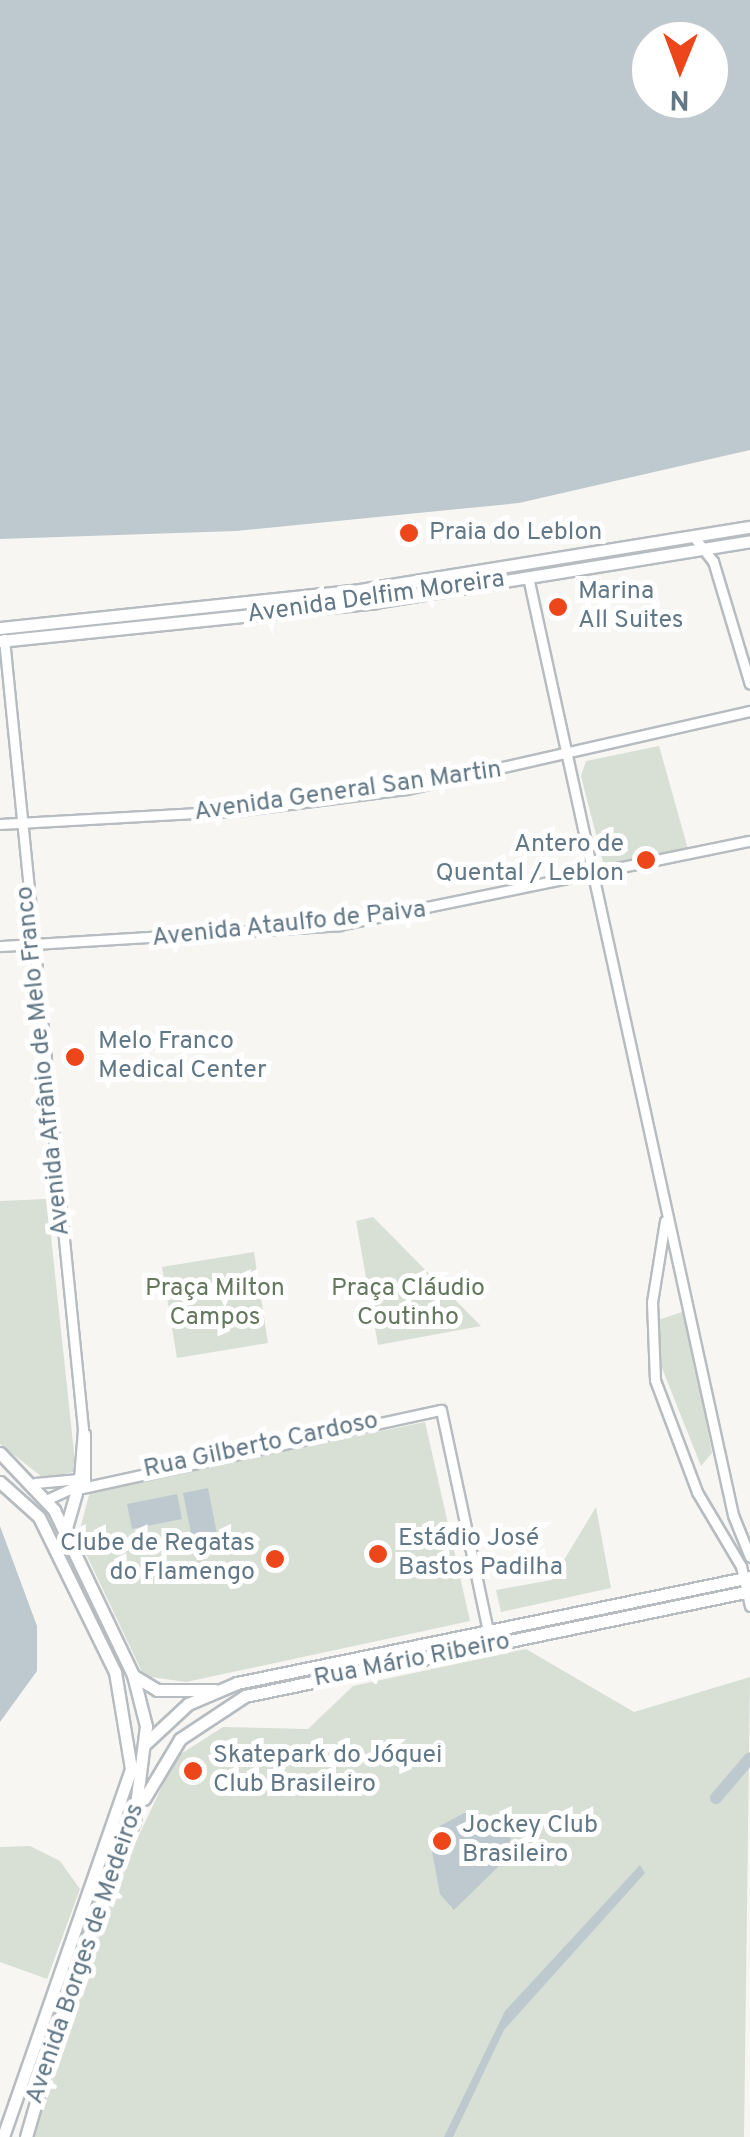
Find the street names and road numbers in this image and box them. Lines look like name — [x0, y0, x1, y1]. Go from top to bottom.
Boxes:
street label: Avenida Delfim Moreira — [245, 565, 507, 631]
street label: Avenida General San Martin — [192, 756, 504, 828]
street label: Avenida Afrânio de Melo Franco — [11, 884, 77, 1238]
street label: Avenida Ataulfo de Paiva — [150, 896, 428, 954]
street label: Rua Gilberto Cardoso — [141, 1407, 381, 1485]
street label: Rua Mário Ribeiro — [312, 1627, 512, 1695]
street label: Avenida Borges de Medeiros — [20, 1800, 152, 2108]

